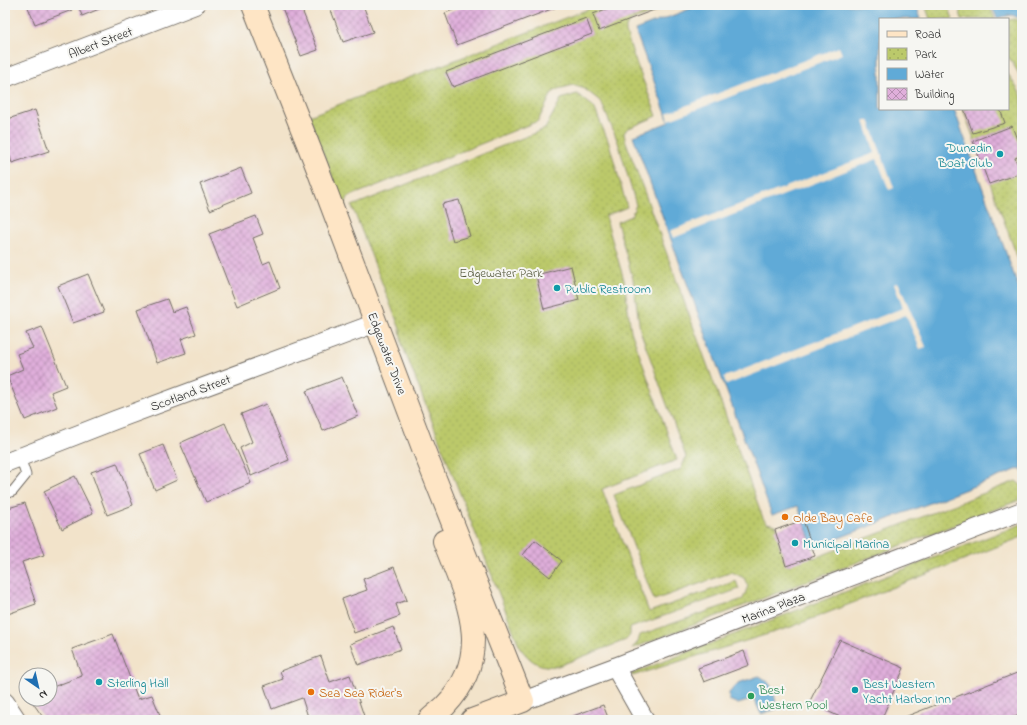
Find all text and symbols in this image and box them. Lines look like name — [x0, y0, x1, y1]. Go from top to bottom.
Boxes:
legend — [879, 18, 1009, 110]
street label: Albert Street — [66, 22, 136, 64]
text: Road — [915, 26, 941, 44]
text: Park — [915, 46, 937, 64]
text: Water — [915, 66, 944, 84]
text: Building — [914, 86, 954, 105]
place label: Dunedin Boat Club — [937, 139, 992, 173]
marker: Dunedin Boat Club — [995, 149, 1005, 159]
park label: Edgewater Park — [459, 264, 543, 284]
place label: Public Restroom — [565, 280, 651, 299]
marker: Public Restroom — [552, 283, 562, 293]
street label: Edgewater Drive — [361, 310, 411, 398]
street label: Scotland Street — [148, 370, 234, 417]
place label: Olde Bay Cafe — [793, 509, 873, 529]
marker: Olde Bay Cafe — [780, 512, 790, 522]
place label: Municipal Marina — [803, 535, 889, 554]
marker: Municipal Marina — [790, 538, 800, 548]
street label: Marina Plaza — [739, 588, 808, 629]
north arrow — [18, 667, 58, 707]
place label: Sterling Hall — [107, 674, 169, 694]
place label: Best Western Yacht Harbor Inn — [862, 675, 951, 709]
marker: Sterling Hall — [94, 677, 104, 687]
place label: Best Western Pool — [758, 681, 827, 715]
place label: Sea Sea Rider's — [319, 684, 403, 703]
marker: Best Western Yacht Harbor Inn — [850, 685, 860, 695]
text: N — [35, 686, 51, 703]
marker: Sea Sea Rider's — [306, 687, 316, 697]
marker: Best Western Pool — [746, 691, 756, 701]

